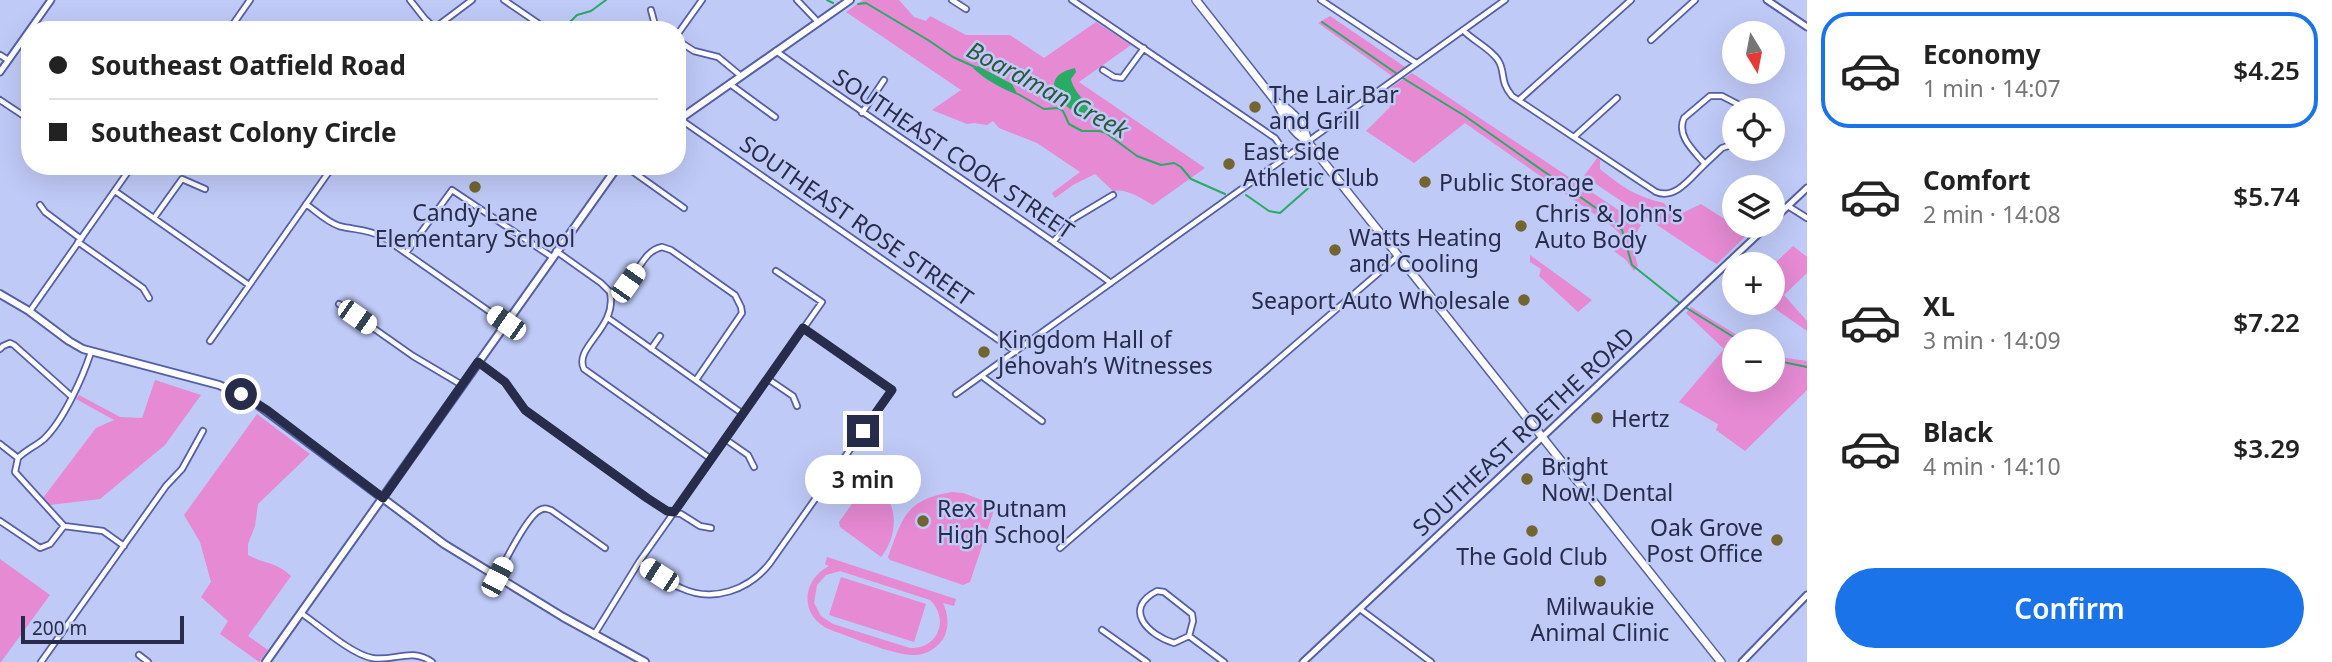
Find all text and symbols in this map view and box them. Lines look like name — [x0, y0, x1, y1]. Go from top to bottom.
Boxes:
north arrow — [1722, 21, 1785, 84]
map controls — [1722, 21, 1785, 392]
water label: Boardman Creek — [962, 33, 1135, 146]
text: Economy — [1923, 36, 2041, 72]
icon: car — [1839, 39, 1902, 102]
text: Southeast Oatfield Road — [91, 47, 406, 83]
text: $4.25 — [2233, 52, 2300, 88]
street label: SOUTHEAST COOK STREET — [827, 60, 1081, 246]
text: 1 min · 14:07 — [1923, 72, 2061, 104]
place label: The Lair Bar and Grill — [1269, 78, 1399, 136]
button: locate — [1722, 98, 1785, 161]
marker: The Lair Bar and Grill — [1247, 99, 1263, 115]
text: Southeast Colony Circle — [91, 114, 397, 150]
street label: SOUTHEAST ROSE STREET — [734, 127, 980, 313]
place label: East Side Athletic Club — [1243, 135, 1379, 193]
marker: East Side Athletic Club — [1221, 156, 1237, 172]
text: Comfort — [1923, 162, 2031, 198]
icon: car — [1839, 165, 1902, 228]
place label: Public Storage — [1439, 166, 1594, 198]
marker: Public Storage — [1417, 174, 1433, 190]
button: layers — [1722, 175, 1785, 238]
text: $5.74 — [2233, 178, 2300, 214]
marker: Candy Lane Elementary School — [467, 179, 483, 195]
place label: Candy Lane Elementary School — [375, 196, 575, 254]
place label: Chris & John's Auto Body — [1535, 197, 1683, 255]
text: 2 min · 14:08 — [1923, 198, 2061, 230]
marker: Chris & John's Auto Body — [1513, 218, 1529, 234]
place label: Watts Heating and Cooling — [1349, 221, 1502, 279]
marker: Watts Heating and Cooling — [1327, 242, 1343, 258]
button: + — [1722, 252, 1785, 315]
car — [608, 260, 649, 306]
place label: Seaport Auto Wholesale — [1251, 284, 1510, 316]
text: XL — [1923, 288, 1955, 324]
icon: car — [1839, 291, 1902, 354]
marker: Seaport Auto Wholesale — [1516, 292, 1532, 308]
car — [334, 296, 381, 338]
car — [483, 302, 530, 344]
text: $7.22 — [2233, 304, 2300, 340]
street label: SOUTHEAST ROETHE ROAD — [1405, 319, 1641, 543]
place label: Kingdom Hall of Jehovah’s Witnesses — [996, 323, 1213, 381]
text: 3 min · 14:09 — [1923, 324, 2061, 356]
button: − — [1722, 329, 1785, 392]
marker: Kingdom Hall of Jehovah’s Witnesses — [976, 344, 992, 360]
route start — [225, 378, 257, 410]
place label: Hertz — [1611, 402, 1670, 434]
marker: Hertz — [1589, 410, 1605, 426]
text: Black — [1923, 414, 1993, 450]
route end — [847, 415, 879, 447]
icon: car — [1839, 417, 1902, 480]
text: $3.29 — [2233, 430, 2300, 466]
place label: Bright Now! Dental — [1541, 450, 1673, 508]
text: 4 min · 14:10 — [1923, 450, 2061, 482]
callout: 3 min — [805, 456, 921, 504]
text: 3 min — [832, 463, 894, 495]
marker: Bright Now! Dental — [1519, 471, 1535, 487]
place label: Rex Putnam High School — [937, 492, 1067, 550]
place label: Oak Grove Post Office — [1646, 511, 1763, 569]
marker: Rex Putnam High School — [915, 513, 931, 529]
marker: The Gold Club — [1524, 523, 1540, 539]
marker: Oak Grove Post Office — [1769, 532, 1785, 548]
place label: The Gold Club — [1456, 540, 1608, 572]
car — [478, 554, 517, 600]
car — [636, 555, 683, 595]
button: Confirm — [1835, 568, 2304, 648]
marker: Milwaukie Animal Clinic — [1592, 573, 1608, 589]
place label: Milwaukie Animal Clinic — [1531, 590, 1669, 648]
scale bar — [21, 613, 184, 645]
text: 200 m — [32, 615, 87, 641]

